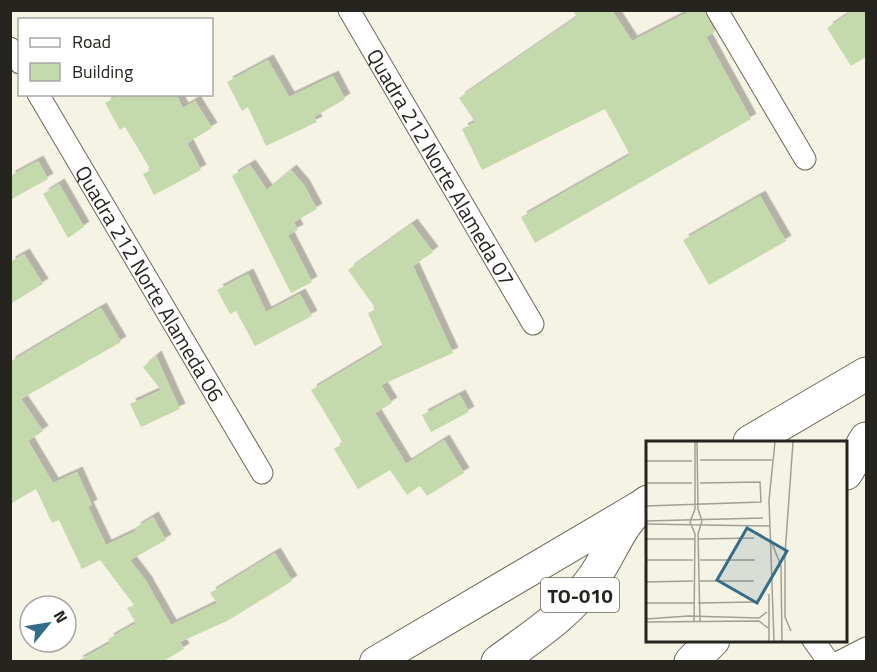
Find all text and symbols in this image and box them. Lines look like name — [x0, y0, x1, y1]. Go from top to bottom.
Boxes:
legend — [18, 18, 213, 96]
text: Road — [72, 28, 111, 55]
street label: Quadra 212 Norte Alameda 07 — [359, 42, 523, 292]
text: Building — [72, 58, 133, 85]
street label: Quadra 212 Norte Alameda 06 — [67, 159, 232, 408]
inset map — [646, 441, 847, 642]
road number: TO-010 — [541, 578, 619, 612]
north arrow — [18, 594, 78, 654]
text: N — [48, 606, 74, 627]

